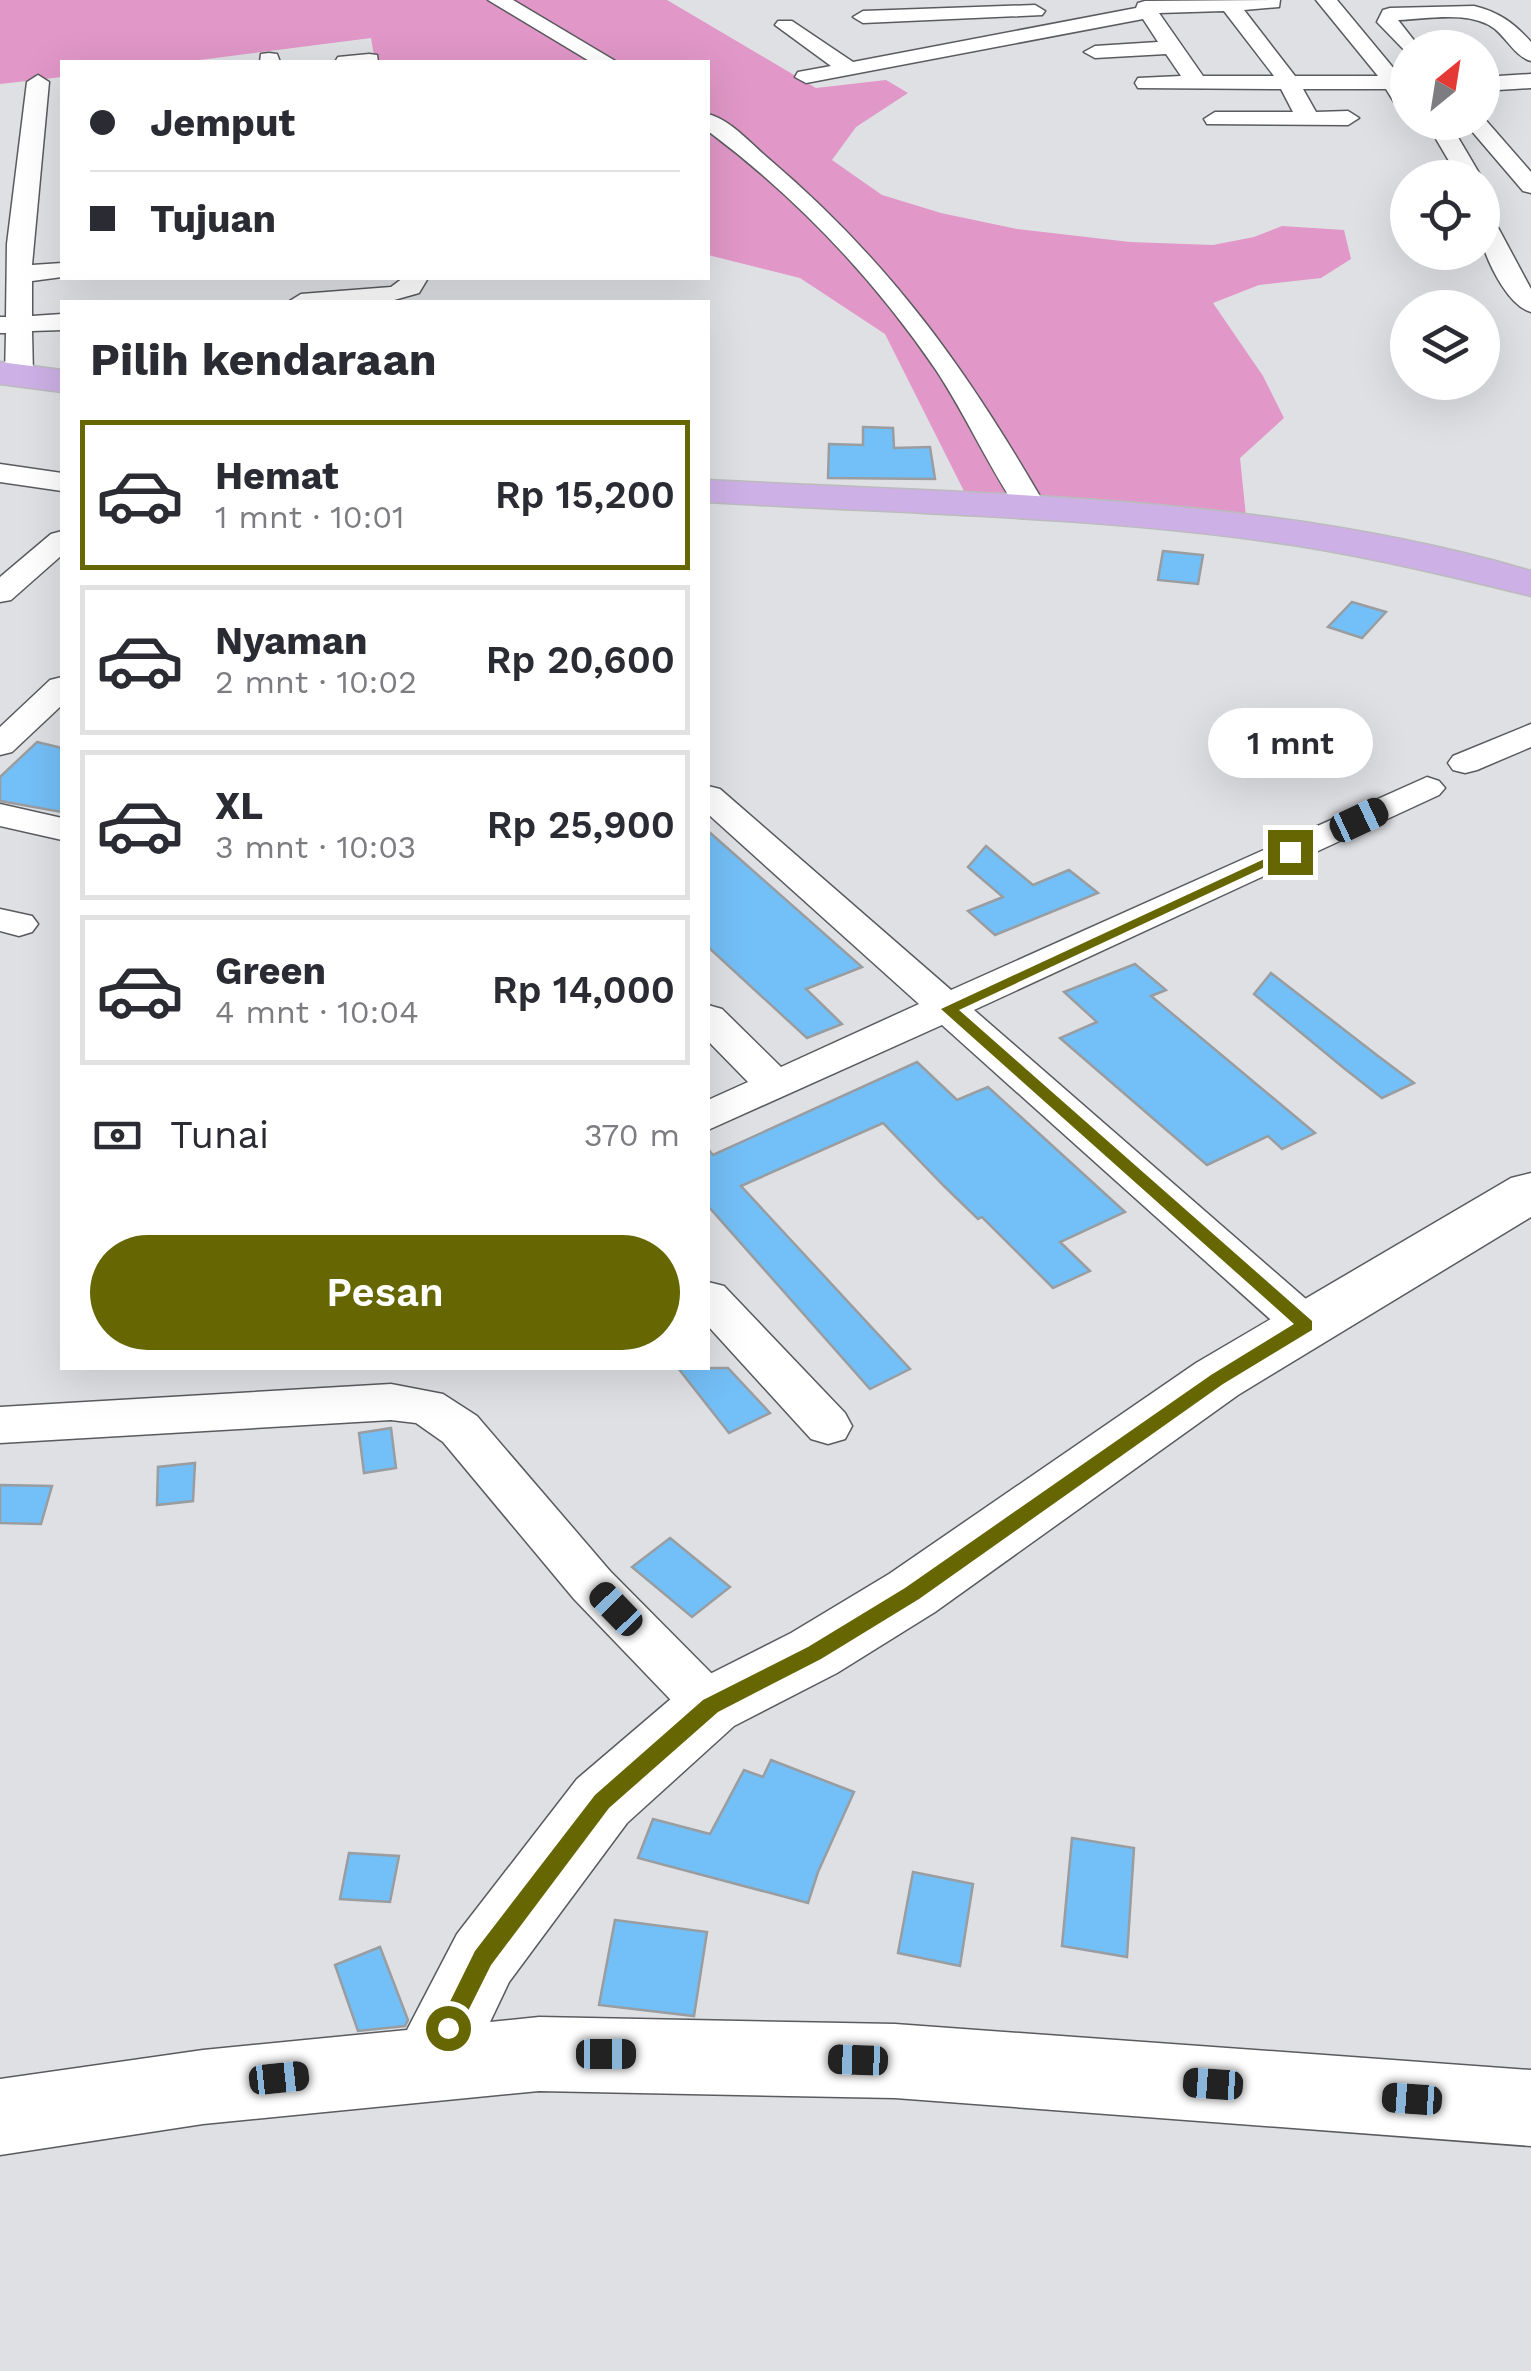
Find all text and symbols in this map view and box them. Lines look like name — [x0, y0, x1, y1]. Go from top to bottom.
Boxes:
north arrow — [1390, 30, 1500, 140]
map controls — [1390, 30, 1500, 400]
text: Jemput — [150, 101, 295, 145]
button: locate — [1390, 160, 1500, 270]
text: Tujuan — [150, 197, 276, 241]
button: layers — [1390, 290, 1500, 400]
text: Pilih kendaraan — [90, 333, 437, 386]
icon: car — [95, 450, 185, 540]
text: Hemat — [215, 454, 339, 498]
text: Rp 15,200 — [495, 473, 675, 517]
text: 1 mnt · 10:01 — [215, 498, 405, 536]
icon: car — [95, 615, 185, 705]
text: Nyaman — [215, 619, 367, 663]
text: Rp 20,600 — [486, 638, 675, 682]
text: 2 mnt · 10:02 — [215, 663, 417, 701]
callout: 1 mnt — [1208, 707, 1372, 777]
text: 1 mnt — [1247, 724, 1334, 762]
icon: car — [95, 780, 185, 870]
text: XL — [215, 784, 263, 828]
car — [1325, 794, 1393, 846]
text: Rp 25,900 — [487, 803, 675, 847]
text: 3 mnt · 10:03 — [215, 828, 416, 866]
route end — [1268, 830, 1313, 875]
icon: car — [95, 945, 185, 1035]
text: Green — [215, 949, 326, 993]
text: Rp 14,000 — [492, 968, 675, 1012]
text: 4 mnt · 10:04 — [215, 993, 419, 1031]
icon: cash — [90, 1108, 145, 1163]
text: Tunai — [170, 1113, 269, 1157]
text: 370 m — [584, 1116, 680, 1154]
button: Pesan — [90, 1235, 680, 1350]
car — [584, 1577, 648, 1641]
route start — [426, 2006, 471, 2051]
car — [576, 2039, 636, 2069]
car — [827, 2044, 889, 2076]
car — [248, 2060, 310, 2096]
car — [1182, 2067, 1244, 2101]
car — [1381, 2082, 1443, 2116]

